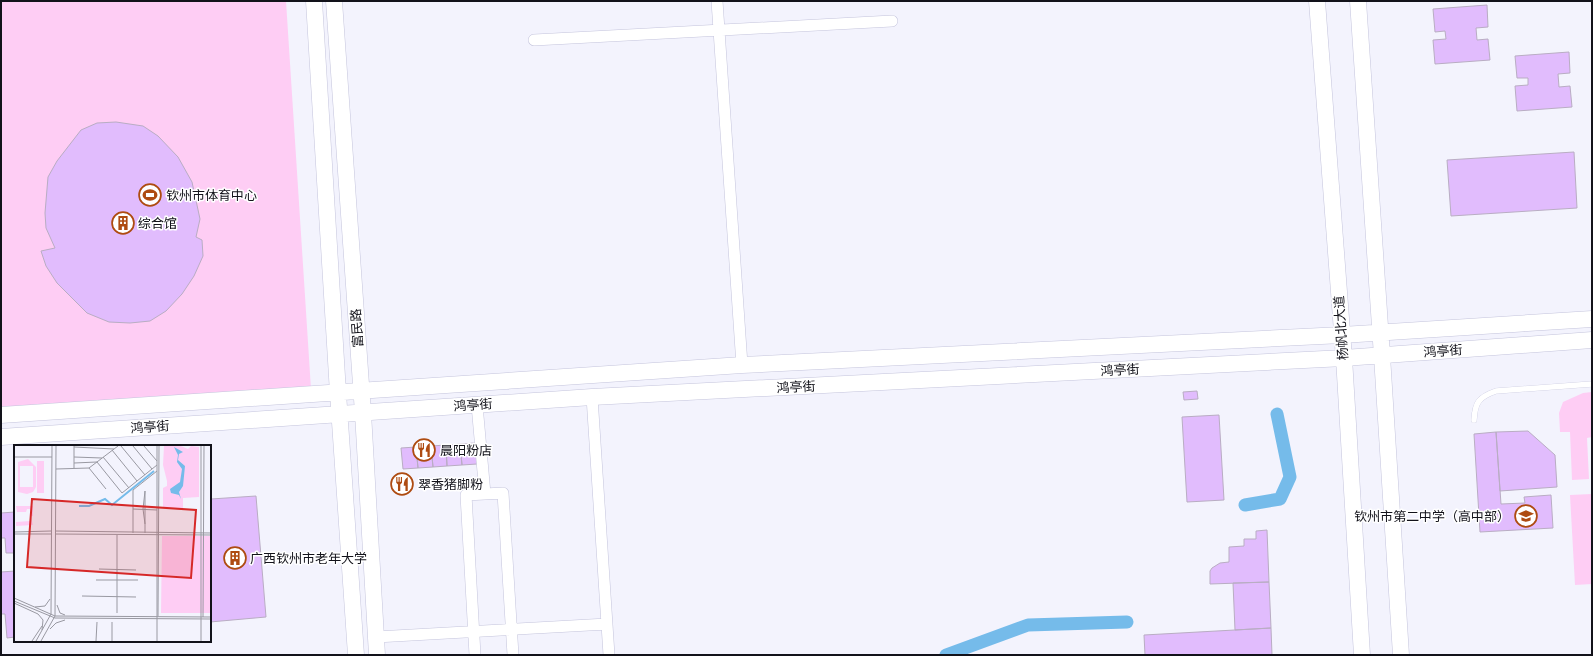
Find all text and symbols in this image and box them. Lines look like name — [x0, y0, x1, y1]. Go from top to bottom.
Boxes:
sports icon: 钦州市体育中心 — [137, 182, 163, 208]
place label: 钦州市体育中心 — [166, 188, 257, 203]
building icon: 综合馆 — [110, 210, 136, 236]
place label: 综合馆 — [138, 216, 177, 231]
street label: 杨帆北大道 — [1331, 295, 1351, 361]
street label: 富民路 — [348, 308, 366, 348]
street label: 鸿亭街 — [1423, 342, 1463, 360]
street label: 鸿亭街 — [1100, 361, 1140, 379]
street label: 鸿亭街 — [776, 378, 816, 396]
street label: 鸿亭街 — [453, 396, 493, 414]
street label: 鸿亭街 — [130, 418, 170, 436]
restaurant icon: 晨阳粉店 — [411, 437, 437, 463]
place label: 晨阳粉店 — [440, 443, 492, 458]
inset map — [14, 445, 211, 642]
restaurant icon: 翠香猪脚粉 — [389, 471, 415, 497]
place label: 翠香猪脚粉 — [418, 477, 483, 492]
school or university icon: 钦州市第二中学（高中部） — [1513, 503, 1539, 529]
place label: 钦州市第二中学（高中部） — [1354, 509, 1510, 524]
building icon: 广西钦州市老年大学 — [222, 545, 248, 571]
place label: 广西钦州市老年大学 — [250, 551, 367, 566]

